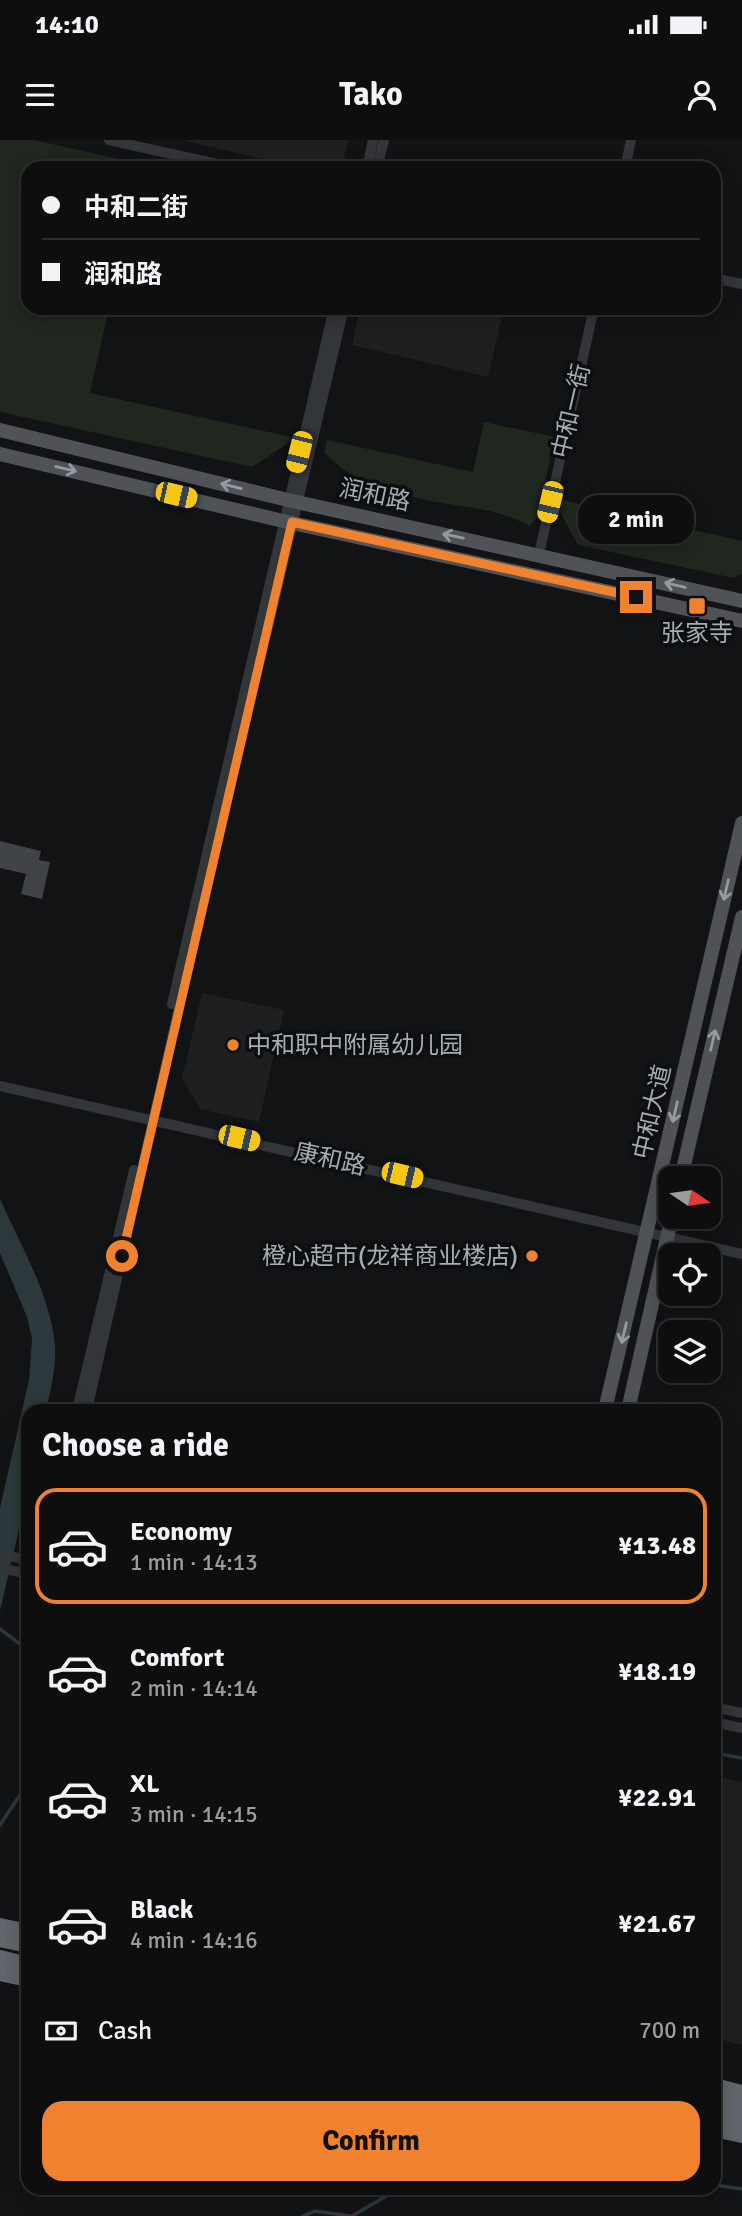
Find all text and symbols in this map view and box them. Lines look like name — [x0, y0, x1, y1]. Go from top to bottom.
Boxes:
text: 14:10 — [35, 9, 99, 41]
text: Tako — [339, 75, 403, 114]
icon: menu — [21, 76, 59, 114]
icon: person — [683, 76, 721, 114]
text: 中和二街 — [84, 192, 188, 224]
text: 润和路 — [84, 259, 162, 291]
street label: 中和一街 — [546, 361, 596, 461]
car — [284, 429, 315, 475]
one-way arrow — [55, 463, 77, 476]
street label: 润和路 — [337, 473, 413, 517]
one-way arrow — [221, 479, 243, 492]
car — [536, 479, 565, 525]
car — [154, 480, 199, 510]
callout: 2 min — [578, 496, 694, 545]
text: 2 min — [608, 505, 664, 534]
one-way arrow — [443, 528, 465, 541]
one-way arrow — [665, 578, 687, 591]
route end — [620, 581, 652, 613]
marker: 张家寺 — [687, 596, 707, 616]
place label: 张家寺 — [661, 618, 733, 648]
one-way arrow — [719, 878, 733, 901]
one-way arrow — [707, 1029, 720, 1052]
place label: 中和职中附属幼儿园 — [247, 1030, 463, 1060]
marker: 中和职中附属幼儿园 — [225, 1037, 241, 1053]
street label: 中和大道 — [627, 1062, 677, 1162]
one-way arrow — [668, 1100, 681, 1122]
car — [217, 1123, 262, 1153]
street label: 康和路 — [292, 1136, 368, 1182]
car — [380, 1160, 425, 1190]
north arrow — [658, 1166, 721, 1228]
map controls — [658, 1166, 721, 1383]
route start — [106, 1240, 138, 1272]
place label: 橙心超市(龙祥商业楼店) — [262, 1241, 518, 1271]
button: locate — [658, 1243, 721, 1306]
marker: 橙心超市(龙祥商业楼店) — [524, 1248, 540, 1264]
button: layers — [658, 1320, 721, 1383]
one-way arrow — [617, 1321, 630, 1344]
text: Choose a ride — [42, 1426, 229, 1465]
icon: car — [46, 1515, 109, 1578]
text: Economy — [130, 1516, 232, 1548]
text: ¥13.48 — [618, 1530, 696, 1562]
text: 1 min · 14:13 — [130, 1548, 258, 1577]
icon: car — [46, 1641, 109, 1704]
text: Comfort — [130, 1642, 224, 1674]
text: ¥18.19 — [618, 1656, 696, 1688]
text: 2 min · 14:14 — [130, 1674, 258, 1703]
icon: car — [46, 1767, 109, 1830]
text: XL — [130, 1768, 160, 1800]
text: ¥22.91 — [618, 1782, 696, 1814]
text: 3 min · 14:15 — [130, 1800, 258, 1829]
icon: car — [46, 1893, 109, 1956]
text: Black — [130, 1894, 193, 1926]
text: ¥21.67 — [618, 1908, 696, 1940]
text: 4 min · 14:16 — [130, 1926, 258, 1955]
icon: cash — [42, 2012, 80, 2050]
text: Cash — [98, 2015, 152, 2047]
text: 700 m — [639, 2016, 700, 2045]
button: Confirm — [42, 2101, 700, 2181]

